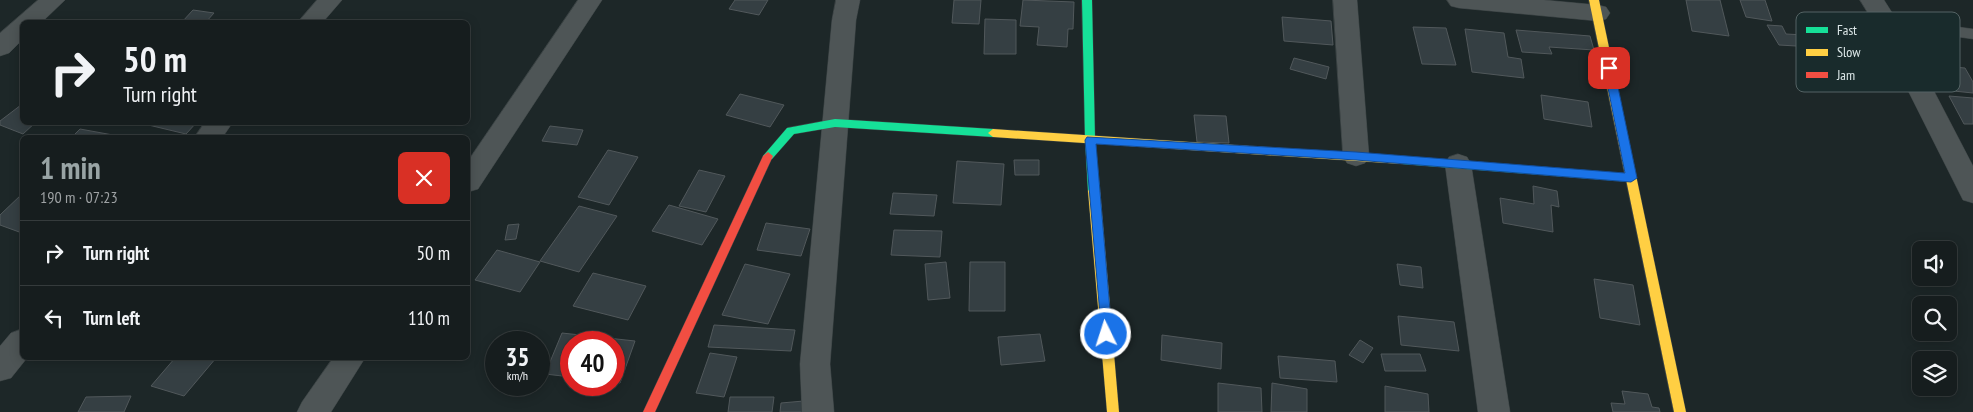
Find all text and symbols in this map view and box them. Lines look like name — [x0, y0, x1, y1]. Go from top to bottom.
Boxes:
legend — [1796, 12, 1960, 92]
text: Fast — [1837, 21, 1857, 39]
text: 50 m — [123, 36, 187, 82]
icon: right — [40, 40, 105, 105]
text: Slow — [1837, 43, 1861, 61]
pin — [1588, 47, 1630, 89]
icon: arrive — [1595, 54, 1623, 82]
text: Jam — [1836, 66, 1855, 84]
text: Turn right — [123, 80, 197, 108]
text: 1 min — [40, 148, 101, 187]
button: close — [398, 152, 450, 204]
text: 190 m · 07:23 — [40, 187, 118, 207]
icon: right — [40, 239, 68, 267]
text: Turn right — [83, 241, 149, 265]
text: 50 m — [417, 241, 450, 265]
map controls — [1912, 241, 1957, 396]
button: sound — [1912, 241, 1957, 286]
button: search — [1912, 296, 1957, 341]
icon: left — [40, 304, 68, 332]
text: Turn left — [83, 306, 140, 330]
text: 110 m — [408, 306, 450, 330]
position arrow — [1079, 307, 1131, 359]
speed limit sign: 40 — [560, 331, 625, 396]
text: 35 — [506, 341, 529, 373]
button: layers — [1912, 351, 1957, 396]
text: km/h — [507, 368, 528, 383]

